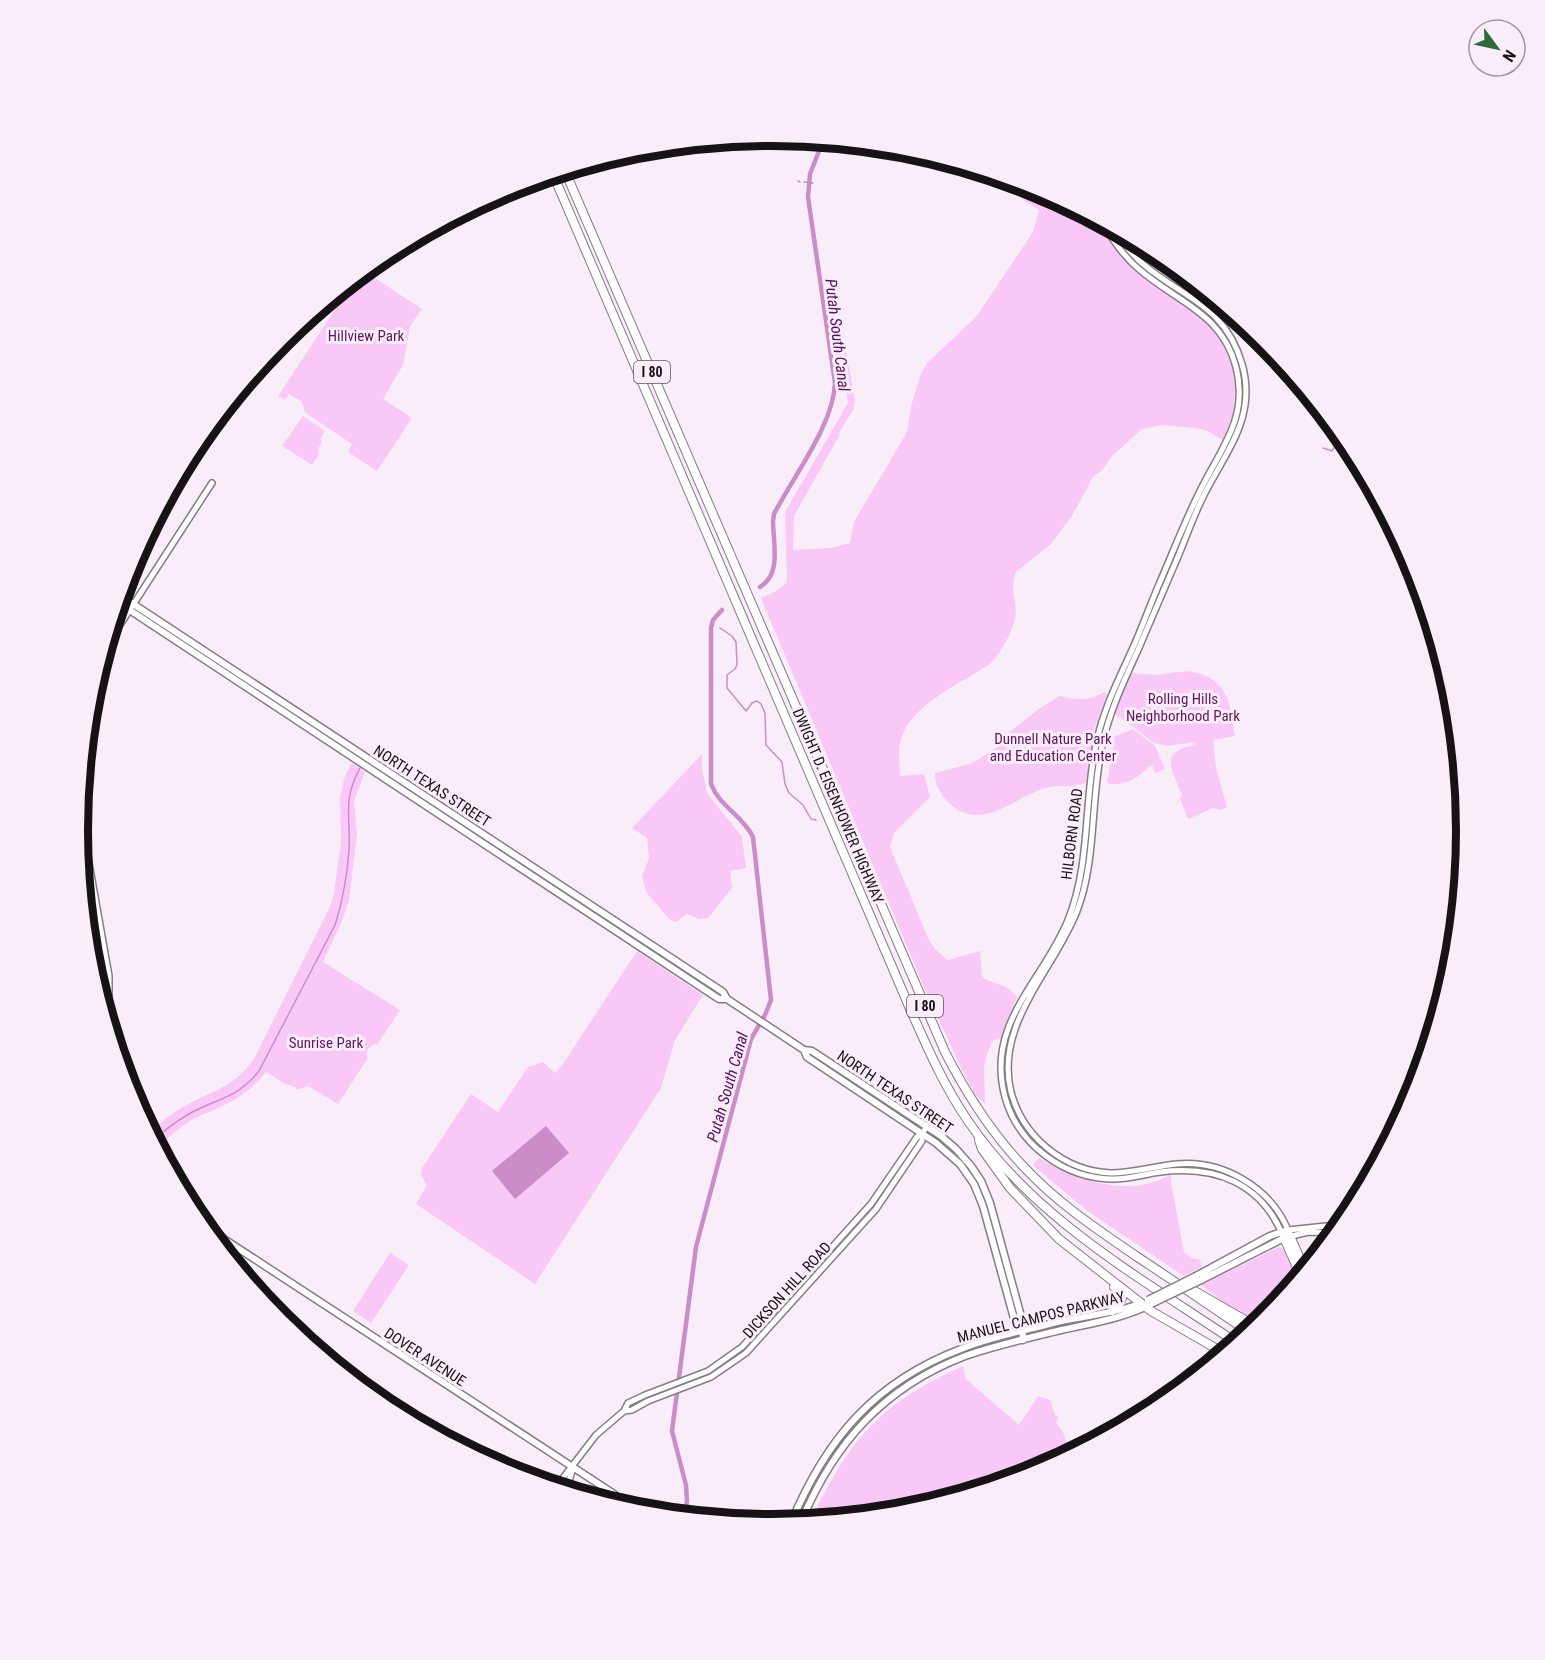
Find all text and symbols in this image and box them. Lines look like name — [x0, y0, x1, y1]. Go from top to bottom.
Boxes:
north arrow — [1467, 18, 1527, 78]
text: N — [1499, 47, 1520, 65]
water label: Putah South Canal — [821, 278, 854, 393]
park label: Hillview Park — [328, 327, 404, 345]
road number: I 80 — [634, 361, 670, 383]
park label: Rolling Hills Neighborhood Park — [1126, 690, 1240, 725]
street label: DWIGHT D. EISENHOWER HIGHWAY — [789, 706, 887, 906]
park label: Dunnell Nature Park and Education Center — [990, 730, 1117, 765]
street label: NORTH TEXAS STREET — [370, 741, 494, 831]
street label: HILBORN ROAD — [1057, 787, 1087, 881]
road number: I 80 — [907, 995, 943, 1017]
water label: Putah South Canal — [703, 1030, 752, 1144]
park label: Sunrise Park — [289, 1034, 363, 1052]
street label: NORTH TEXAS STREET — [834, 1047, 956, 1138]
street label: DICKSON HILL ROAD — [739, 1238, 835, 1342]
street label: MANUEL CAMPOS PARKWAY — [955, 1287, 1127, 1347]
street label: DOVER AVENUE — [381, 1324, 469, 1390]

